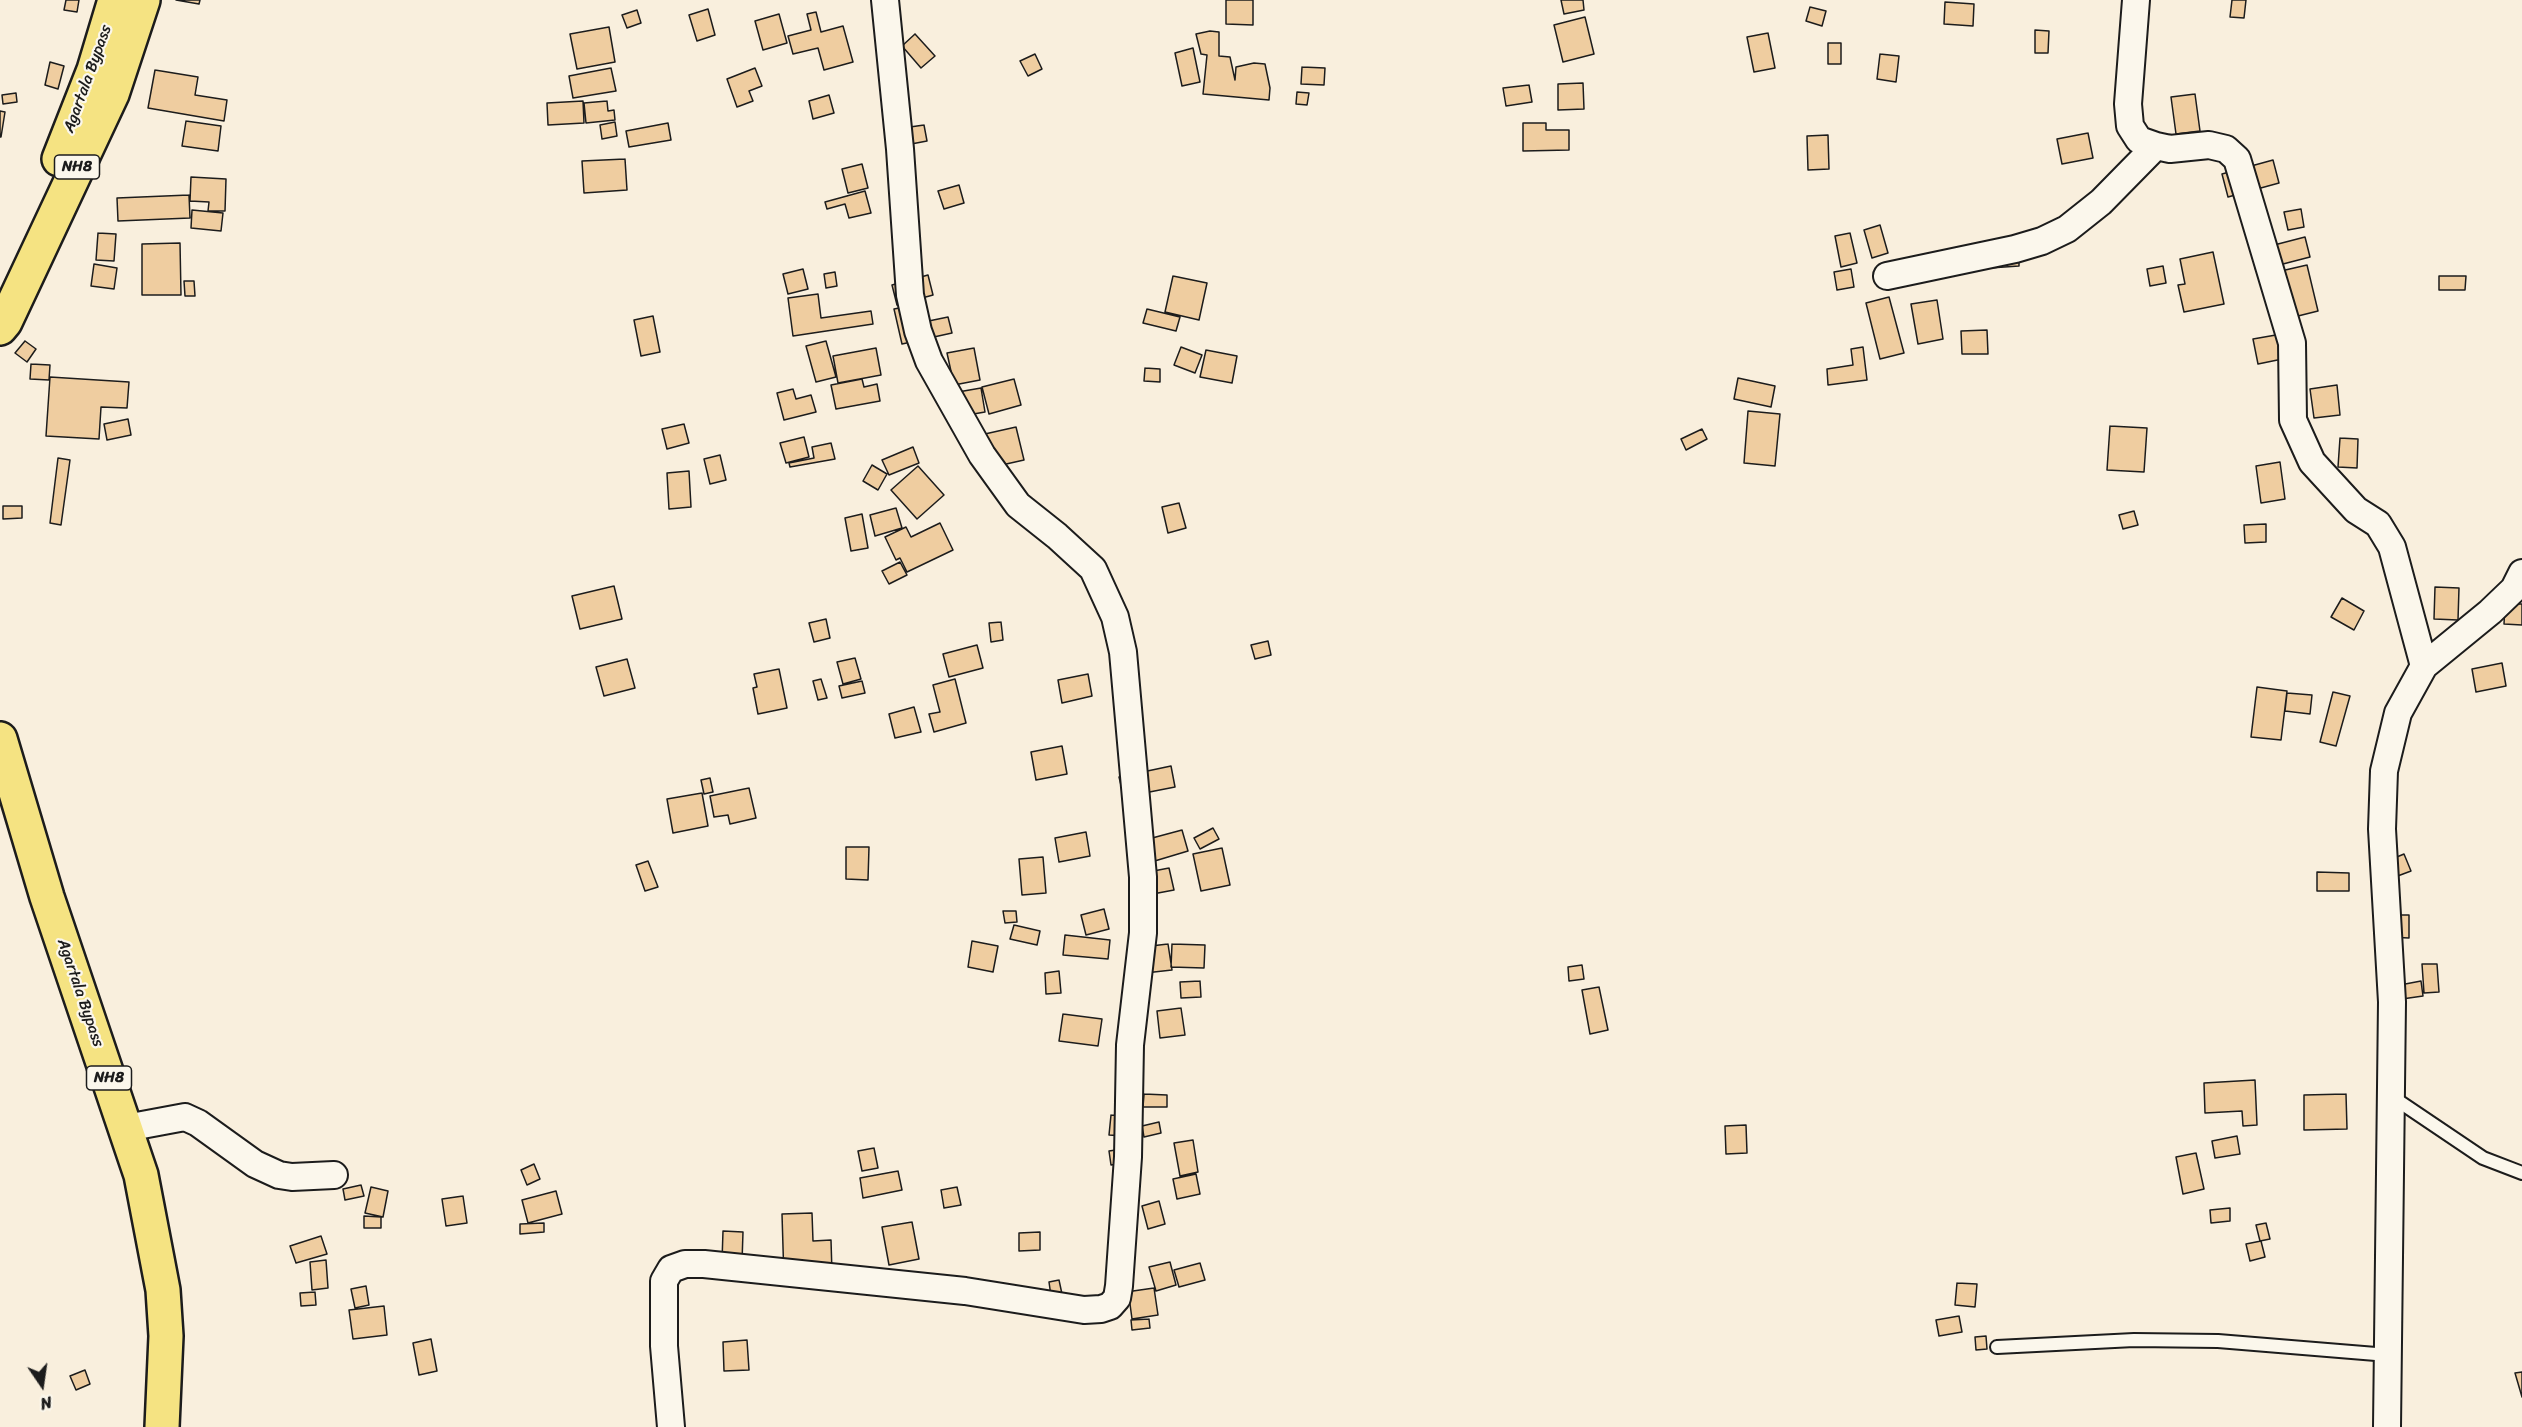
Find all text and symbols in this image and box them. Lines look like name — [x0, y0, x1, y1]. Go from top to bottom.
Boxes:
street label: Agartala Bypass — [60, 23, 116, 135]
road number: NH8 — [54, 155, 100, 179]
street label: Agartala Bypass — [52, 936, 108, 1050]
road number: NH8 — [86, 1066, 132, 1090]
north arrow — [12, 1355, 72, 1415]
text: N — [37, 1388, 55, 1418]

